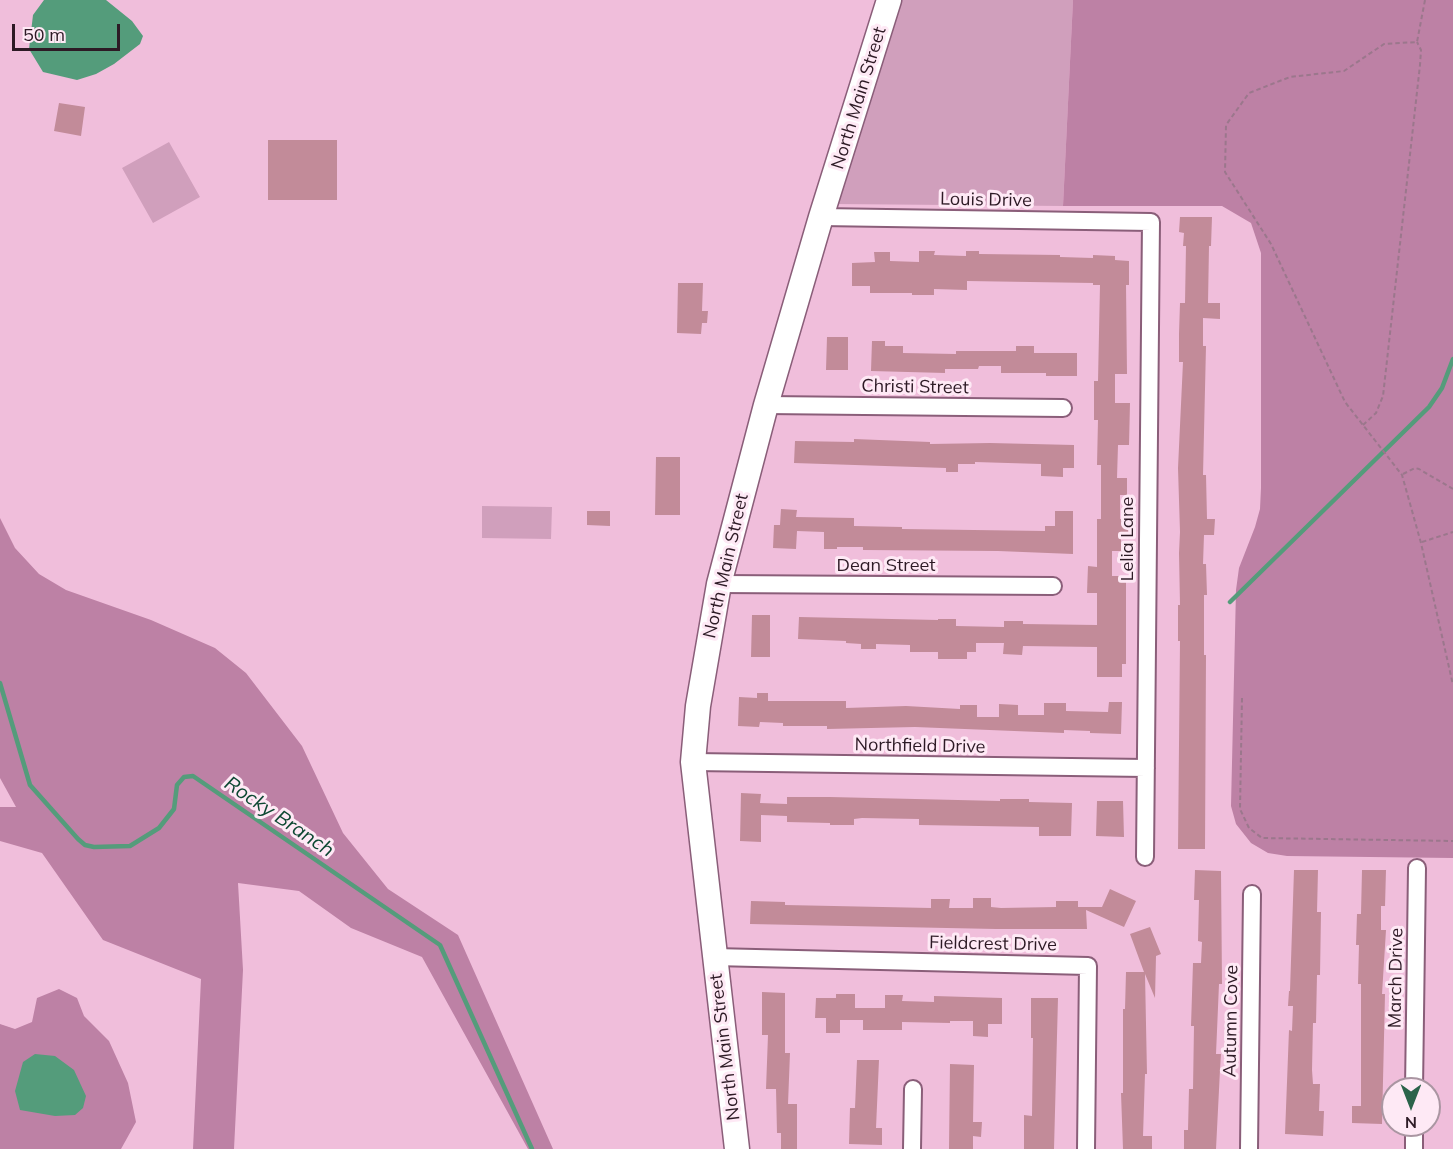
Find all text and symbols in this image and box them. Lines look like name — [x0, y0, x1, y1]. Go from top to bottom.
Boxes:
scale bar — [15, 12, 123, 50]
text: 50 m — [23, 23, 65, 46]
street label: North Main Street — [827, 24, 891, 172]
street label: Louis Drive — [940, 188, 1032, 212]
street label: Christi Street — [861, 375, 969, 399]
street label: North Main Street — [699, 492, 753, 640]
street label: Lelia Lane — [1117, 497, 1139, 581]
street label: Dean Street — [836, 555, 936, 577]
street label: Northfield Drive — [854, 734, 986, 758]
water label: Rocky Branch — [220, 772, 338, 862]
street label: March Drive — [1384, 928, 1408, 1028]
street label: Fieldcrest Drive — [929, 932, 1057, 956]
street label: Autumn Cove — [1219, 965, 1243, 1077]
street label: North Main Street — [705, 972, 745, 1122]
north arrow — [1381, 1077, 1441, 1137]
text: N — [1405, 1113, 1417, 1133]

